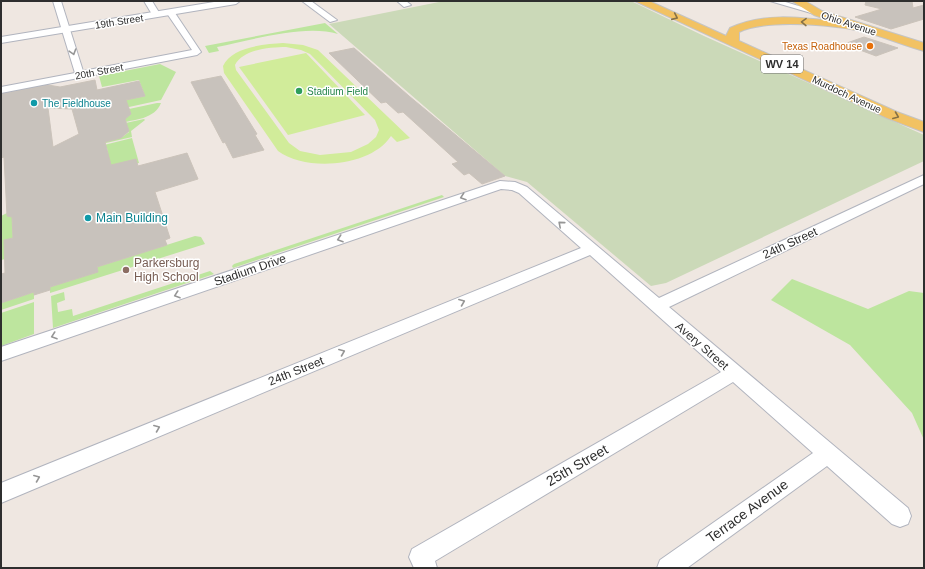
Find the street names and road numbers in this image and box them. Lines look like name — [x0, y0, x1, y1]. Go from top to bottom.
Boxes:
street label: Ohio Avenue — [820, 9, 878, 38]
street label: 19th Street — [94, 12, 144, 31]
road number: WV 14 — [761, 55, 803, 73]
street label: 20th Street — [74, 61, 124, 82]
street label: Murdoch Avenue — [811, 74, 883, 115]
street label: 24th Street — [760, 224, 820, 262]
street label: Stadium Drive — [212, 251, 288, 289]
street label: Avery Street — [673, 319, 732, 373]
street label: 24th Street — [266, 353, 326, 388]
street label: 25th Street — [543, 441, 611, 489]
street label: Terrace Avenue — [703, 476, 791, 546]

